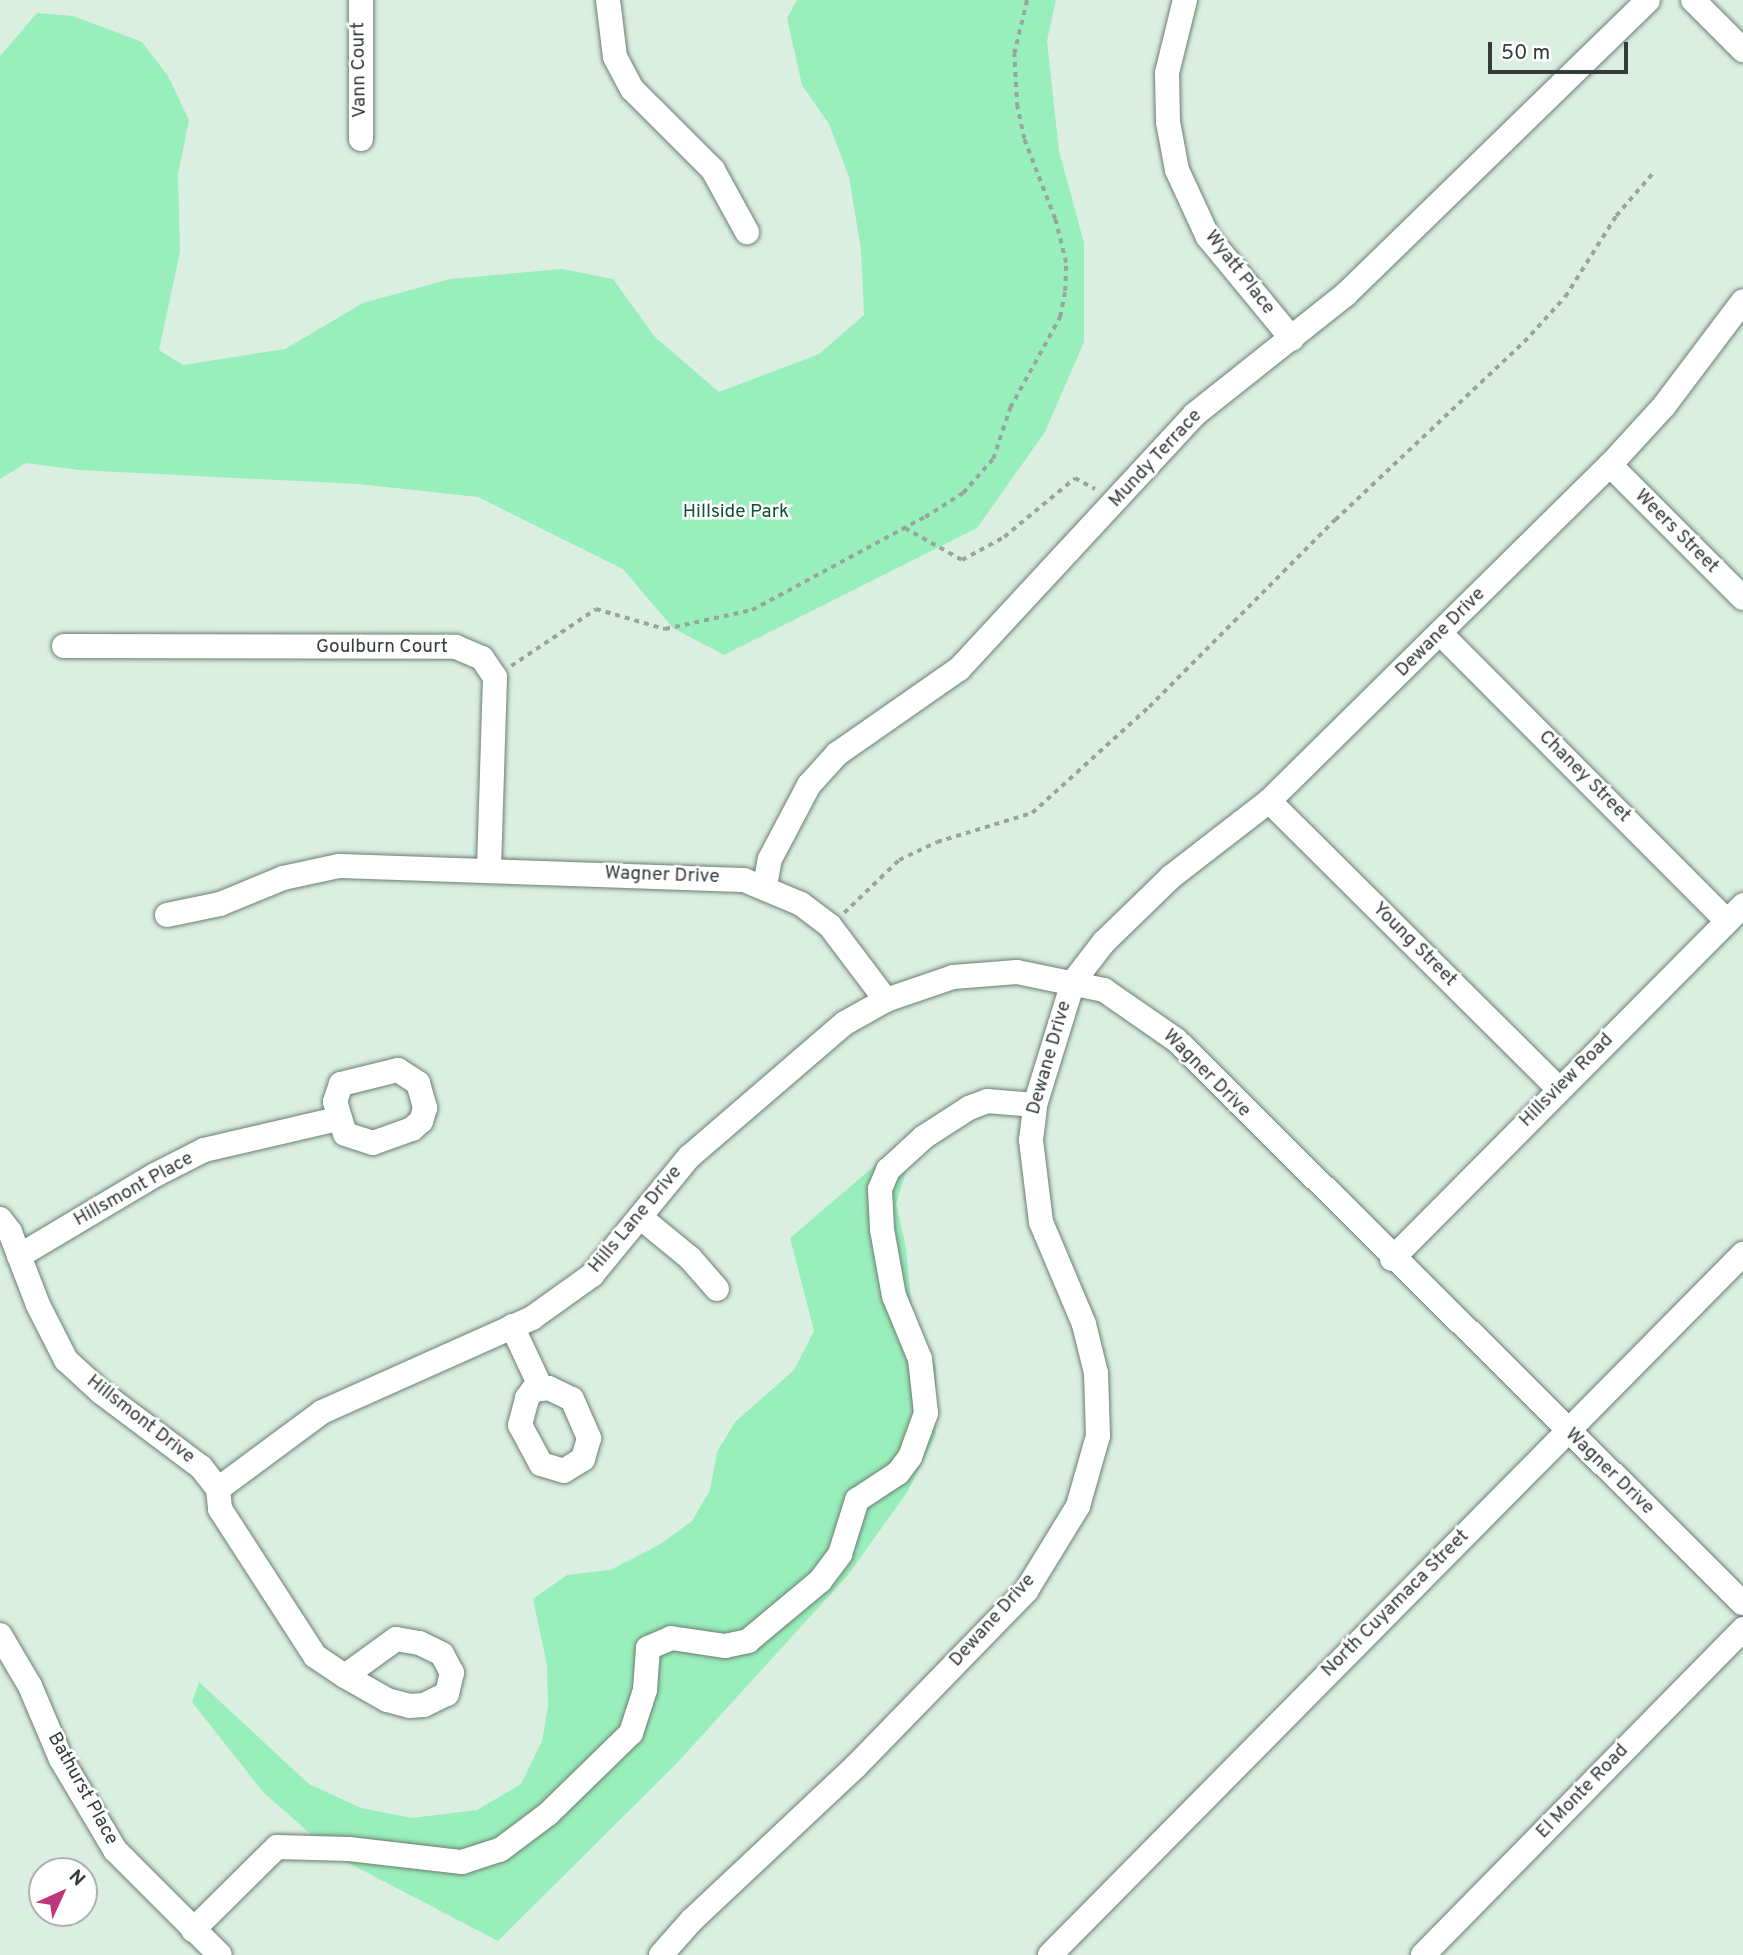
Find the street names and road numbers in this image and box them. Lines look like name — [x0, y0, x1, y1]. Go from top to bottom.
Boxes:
street label: Vann Court — [348, 22, 372, 118]
street label: Wyatt Place — [1199, 226, 1279, 320]
street label: Mundy Terrace — [1105, 405, 1207, 513]
street label: Weers Street — [1629, 485, 1723, 579]
street label: Dewane Drive — [1392, 584, 1490, 682]
street label: Goulburn Court — [316, 637, 448, 659]
street label: Chaney Street — [1533, 726, 1635, 828]
street label: Wagner Drive — [604, 863, 720, 889]
street label: Young Street — [1367, 898, 1461, 992]
street label: Dewane Drive — [1023, 999, 1077, 1117]
street label: Wagner Drive — [1157, 1025, 1255, 1123]
street label: Hillsview Road — [1515, 1029, 1619, 1133]
street label: Hillsmont Place — [70, 1148, 198, 1232]
street label: Hills Lane Drive — [585, 1162, 687, 1278]
street label: Hillsmont Drive — [81, 1371, 199, 1469]
street label: Wagner Drive — [1560, 1424, 1658, 1520]
street label: North Cuyamaca Street — [1317, 1525, 1475, 1683]
street label: Dewane Drive — [945, 1570, 1041, 1672]
street label: Bathurst Place — [42, 1729, 122, 1849]
street label: El Monte Road — [1532, 1740, 1634, 1844]

